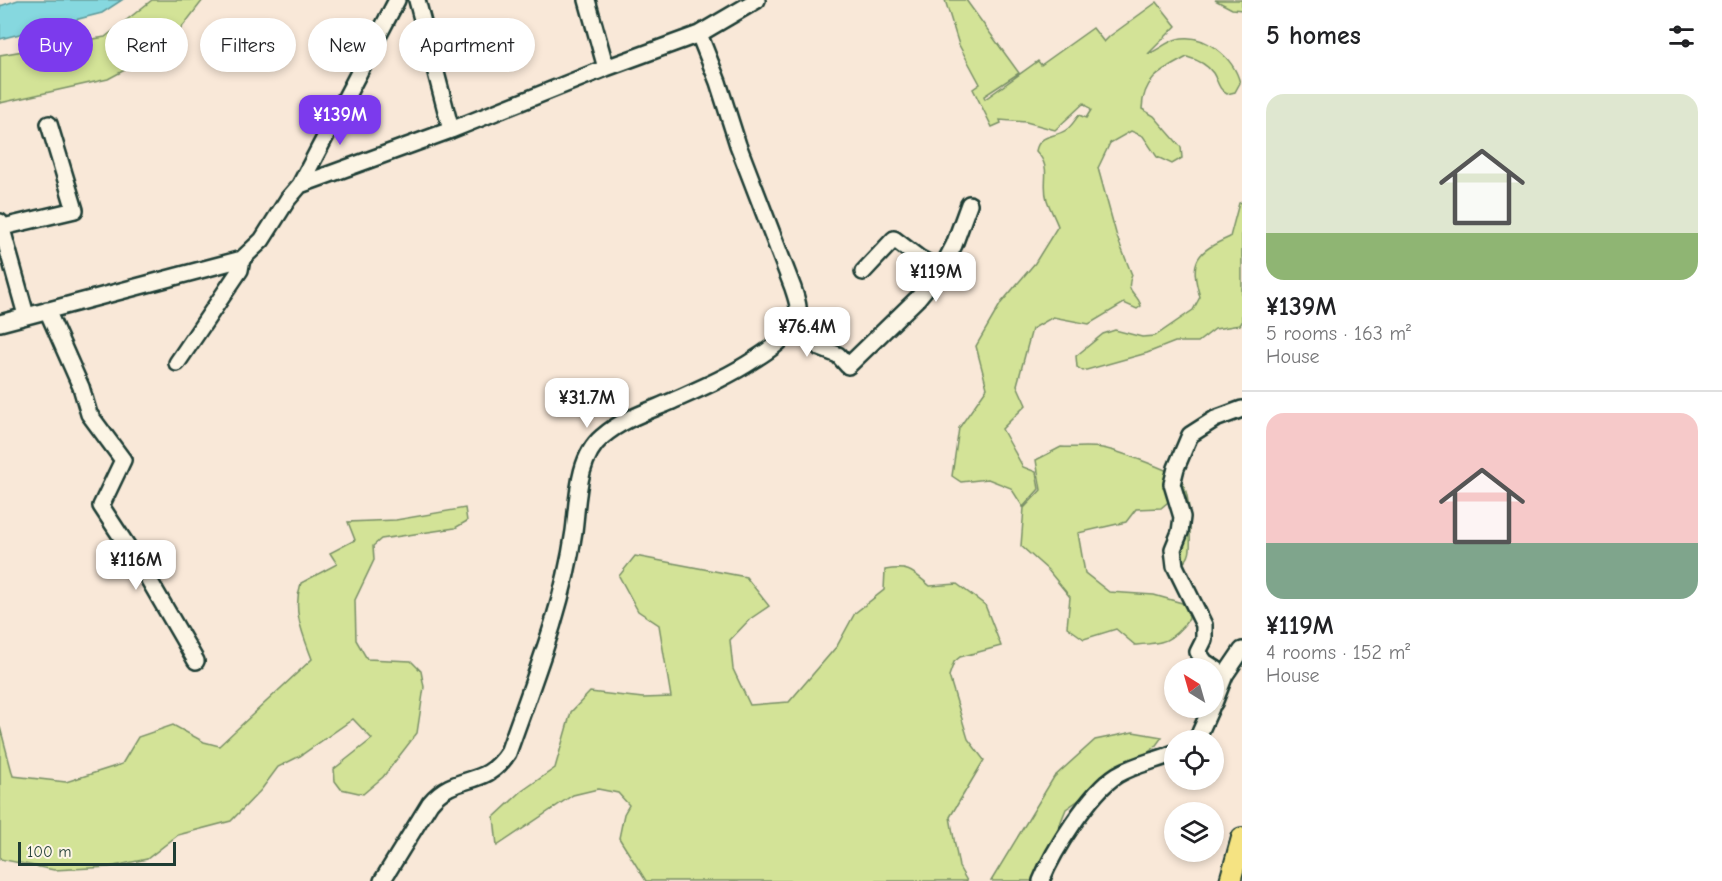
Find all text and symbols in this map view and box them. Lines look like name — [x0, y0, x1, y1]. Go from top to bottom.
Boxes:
chip: Buy — [18, 18, 93, 72]
chip: Rent — [105, 18, 188, 72]
chip: Filters — [200, 18, 296, 72]
chip: New — [308, 18, 387, 72]
chip: Apartment — [399, 18, 535, 72]
icon: filters — [1665, 20, 1698, 53]
text: 5 homes — [1266, 21, 1361, 51]
pin: ¥139M — [298, 95, 382, 146]
text: ¥139M — [313, 103, 367, 126]
icon: home — [1428, 133, 1536, 241]
pin: ¥119M — [894, 252, 978, 303]
text: ¥119M — [910, 260, 962, 283]
text: ¥139M — [1266, 292, 1336, 322]
pin: ¥76.4M — [758, 307, 856, 358]
text: ¥76.4M — [778, 315, 836, 338]
text: 5 rooms · 163 m² — [1266, 322, 1411, 345]
text: House — [1266, 345, 1320, 368]
pin: ¥31.7M — [538, 378, 636, 429]
text: ¥31.7M — [559, 386, 615, 409]
icon: home — [1428, 452, 1536, 560]
pin: ¥116M — [94, 540, 178, 591]
text: ¥116M — [110, 548, 162, 571]
text: ¥119M — [1266, 611, 1334, 641]
text: 4 rooms · 152 m² — [1266, 641, 1410, 664]
north arrow — [1164, 658, 1224, 718]
map controls — [1164, 658, 1224, 862]
text: House — [1266, 664, 1320, 687]
button: locate — [1164, 730, 1224, 790]
button: layers — [1164, 802, 1224, 862]
scale bar — [18, 839, 176, 866]
text: 100 m — [27, 843, 71, 861]

